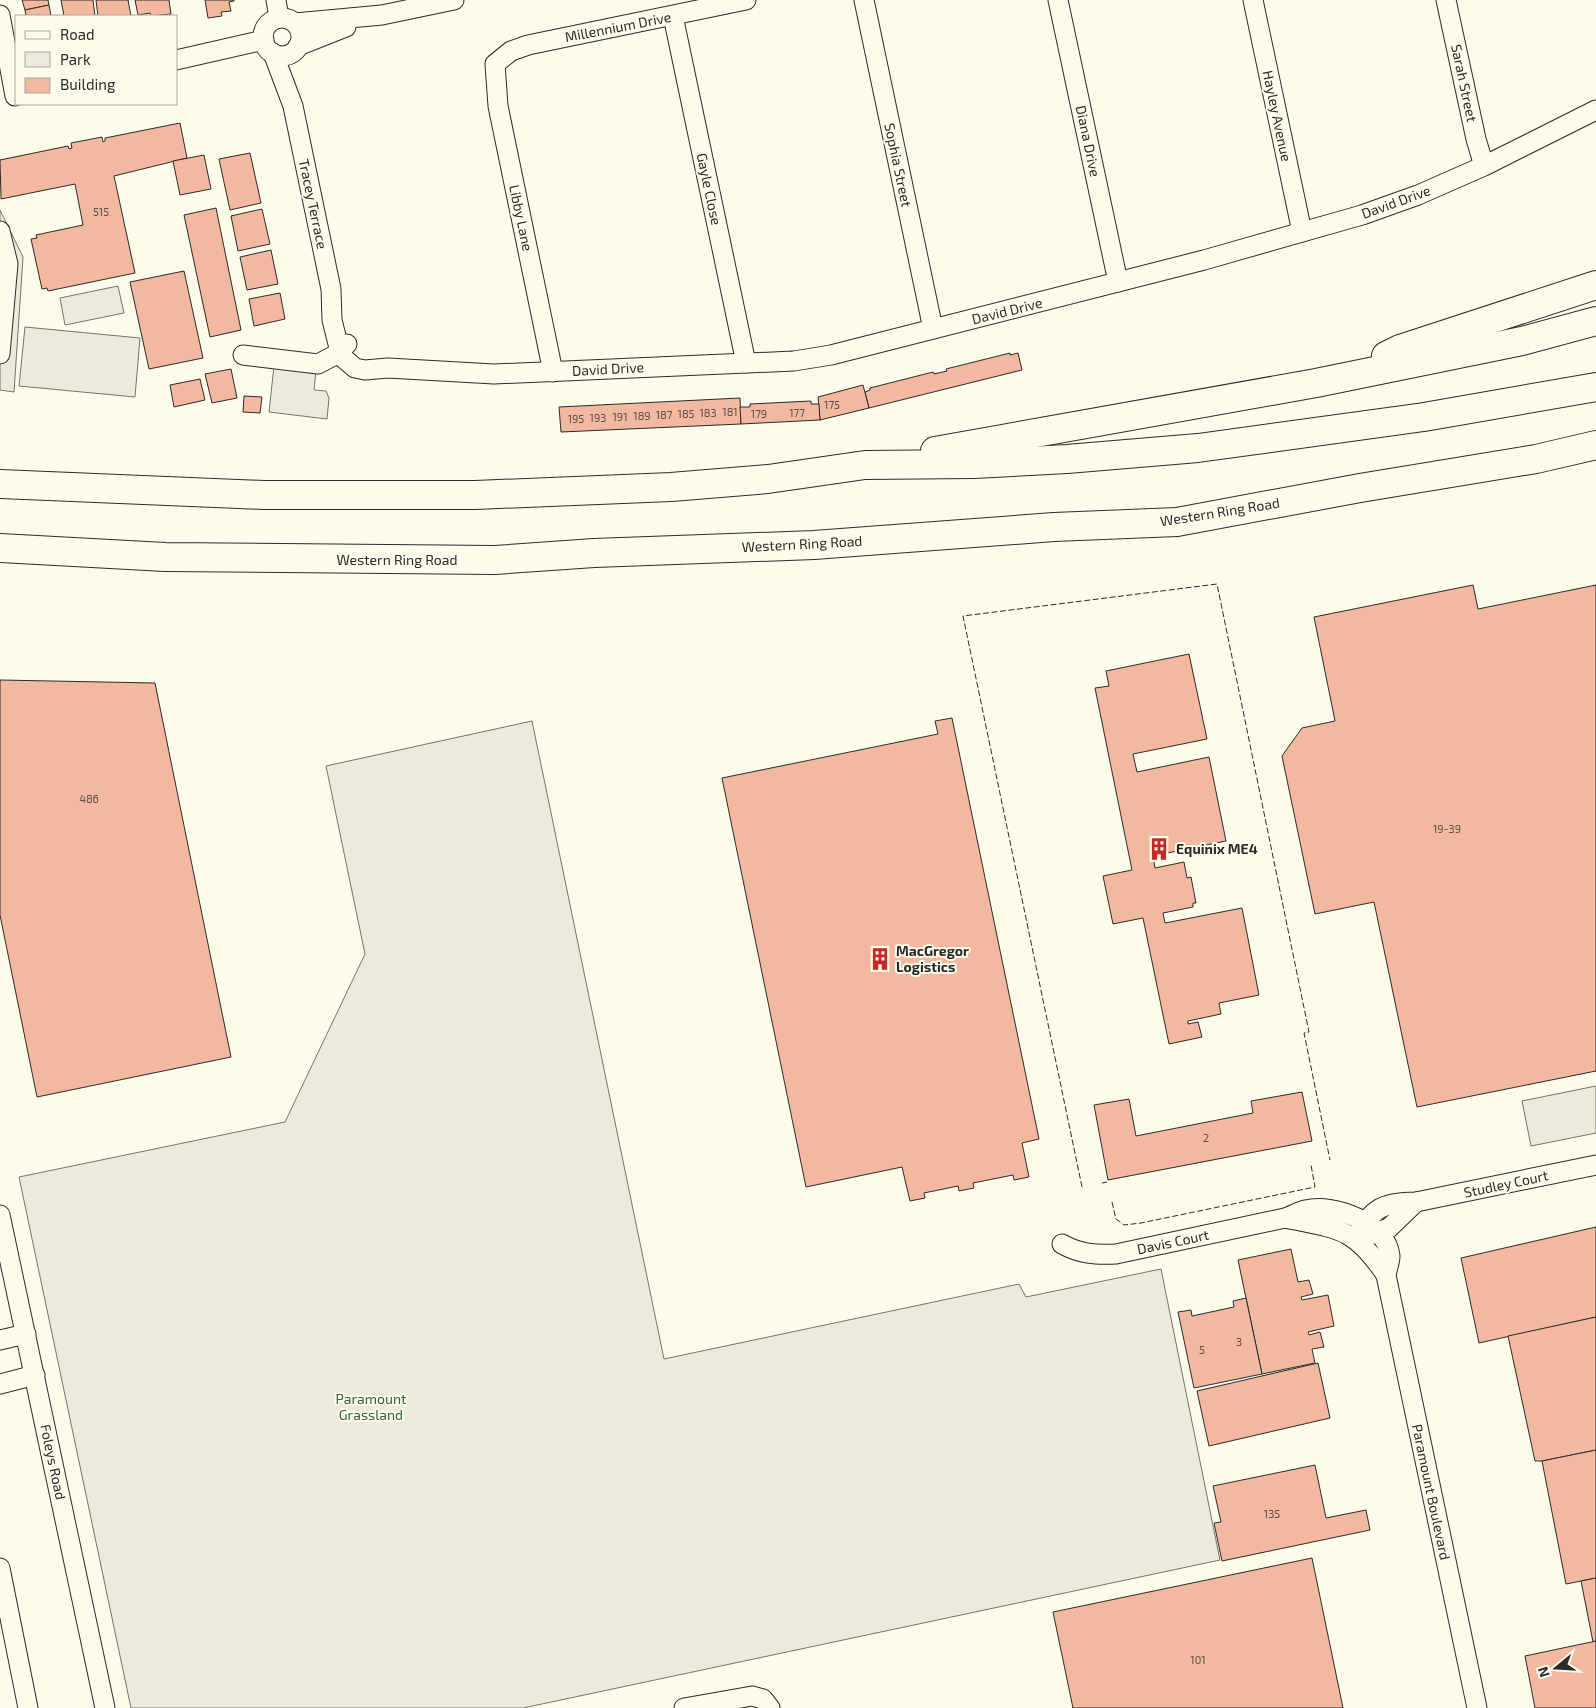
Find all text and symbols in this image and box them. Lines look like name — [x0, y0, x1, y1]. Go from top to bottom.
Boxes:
street label: Millennium Drive — [563, 8, 673, 45]
legend — [15, 15, 178, 105]
text: Road — [60, 25, 95, 43]
street label: Sarah Street — [1448, 42, 1481, 123]
text: Park — [60, 50, 91, 68]
street label: Hayley Avenue — [1260, 69, 1295, 163]
text: Building — [60, 75, 116, 93]
street label: Diana Drive — [1073, 104, 1104, 178]
street label: Sophia Street — [881, 121, 916, 208]
street label: Gayle Close — [694, 151, 725, 227]
street label: Tracey Terrace — [296, 157, 331, 250]
street label: David Drive — [1359, 181, 1433, 222]
street label: Libby Lane — [506, 183, 537, 253]
house number: 515 — [93, 205, 109, 218]
street label: David Drive — [970, 294, 1044, 328]
street label: David Drive — [571, 358, 645, 379]
house number: 175 — [824, 398, 840, 411]
house number: 181 — [722, 405, 738, 418]
house number: 183 — [699, 406, 717, 419]
house number: 177 — [789, 406, 805, 419]
house number: 185 — [678, 407, 695, 420]
house number: 179 — [751, 407, 767, 420]
house number: 187 — [656, 408, 673, 421]
house number: 189 — [633, 409, 651, 422]
house number: 191 — [612, 410, 628, 423]
house number: 193 — [590, 411, 606, 424]
house number: 195 — [568, 412, 584, 425]
street label: Western Ring Road — [1159, 494, 1281, 529]
street label: Western Ring Road — [741, 532, 863, 555]
street label: Western Ring Road — [337, 551, 457, 568]
house number: 486 — [79, 792, 99, 805]
house number: 19-39 — [1433, 822, 1461, 835]
building icon: Equinix ME4 — [1146, 836, 1172, 862]
place label: Equinix ME4 — [1176, 840, 1258, 857]
place label: MacGregor Logistics — [896, 942, 969, 975]
building icon: MacGregor Logistics — [867, 946, 893, 972]
house number: 2 — [1203, 1131, 1209, 1144]
street label: Studley Court — [1462, 1166, 1550, 1201]
street label: Davis Court — [1135, 1226, 1210, 1257]
house number: 3 — [1236, 1335, 1242, 1348]
house number: 5 — [1199, 1343, 1205, 1356]
park label: Paramount Grassland — [336, 1390, 406, 1423]
street label: Paramount Boulevard — [1409, 1422, 1454, 1562]
street label: Foleys Road — [37, 1423, 70, 1501]
house number: 135 — [1264, 1507, 1280, 1520]
north arrow — [1531, 1643, 1581, 1693]
house number: 101 — [1190, 1653, 1206, 1666]
text: N — [1534, 1665, 1553, 1680]

